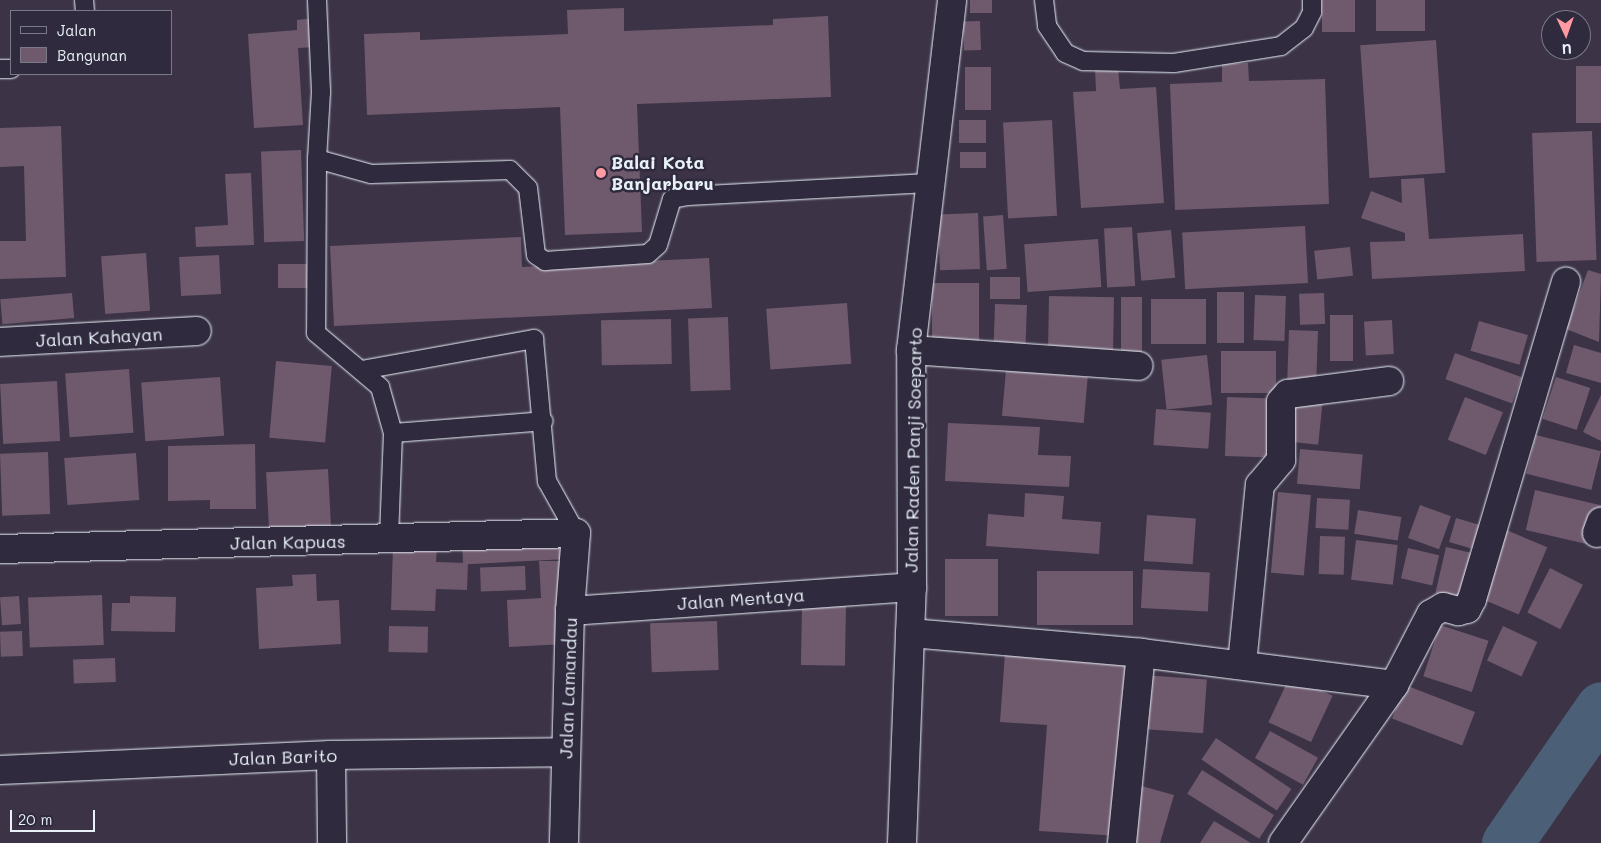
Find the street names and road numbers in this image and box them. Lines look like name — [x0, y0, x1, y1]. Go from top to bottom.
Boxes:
street label: Jalan Kahayan — [35, 323, 163, 351]
street label: Jalan Raden Panji Soeparto — [900, 327, 926, 573]
street label: Jalan Kapuas — [230, 530, 346, 554]
street label: Jalan Mentaya — [677, 584, 805, 614]
street label: Jalan Lamandau — [555, 617, 581, 759]
street label: Jalan Barito — [229, 744, 337, 770]

